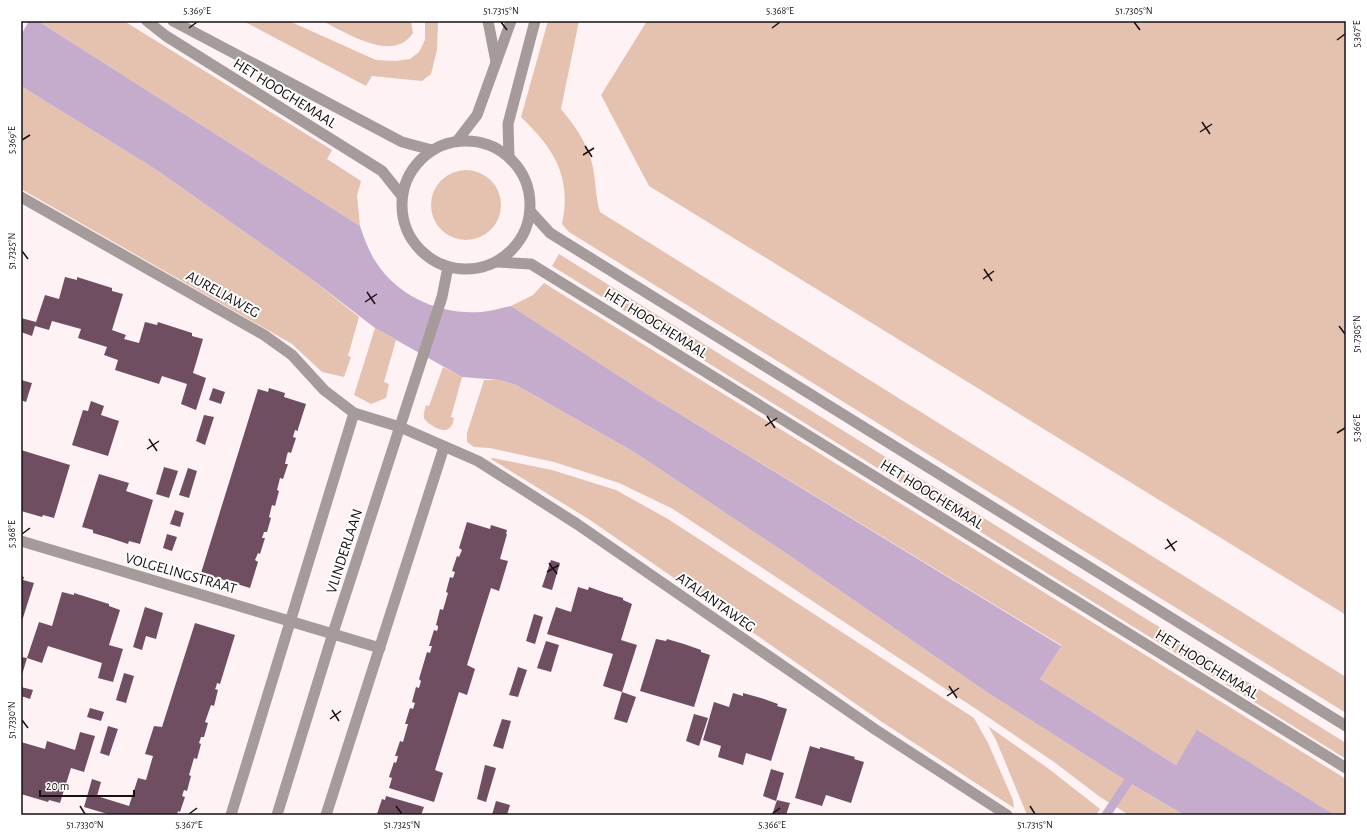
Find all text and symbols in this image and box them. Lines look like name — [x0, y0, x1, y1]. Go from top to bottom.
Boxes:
text: 5.369°E — [183, 6, 211, 16]
text: 51.7315°N — [483, 6, 519, 16]
text: 5.368°E — [766, 6, 794, 16]
text: 51.7305°N — [1115, 6, 1153, 16]
text: 5.367°E — [1352, 20, 1362, 48]
street label: HET HOOGHEMAAL — [231, 56, 340, 132]
text: 5.369°E — [7, 126, 17, 154]
text: 51.7325°N — [7, 233, 17, 269]
street label: AURELIAWEG — [184, 268, 262, 321]
street label: HET HOOGHEMAAL — [602, 286, 711, 362]
text: 51.7305°N — [1352, 315, 1362, 353]
text: 5.366°E — [1352, 414, 1362, 442]
street label: HET HOOGHEMAAL — [878, 457, 987, 533]
street label: VLINDERLAAN — [324, 507, 365, 595]
text: 5.368°E — [7, 520, 17, 548]
street label: VOLGELINGSTRAAT — [123, 550, 239, 597]
street label: ATALANTAWEG — [674, 570, 758, 635]
street label: HET HOOGHEMAAL — [1153, 627, 1262, 703]
text: 51.7330°N — [7, 701, 17, 739]
scale bar — [40, 772, 134, 798]
text: 20 m — [46, 780, 69, 792]
text: 51.7330°N — [66, 820, 104, 830]
text: 5.367°E — [175, 820, 203, 830]
text: 51.7325°N — [384, 820, 420, 830]
text: 5.366°E — [758, 820, 786, 830]
text: 51.7315°N — [1017, 820, 1053, 830]

